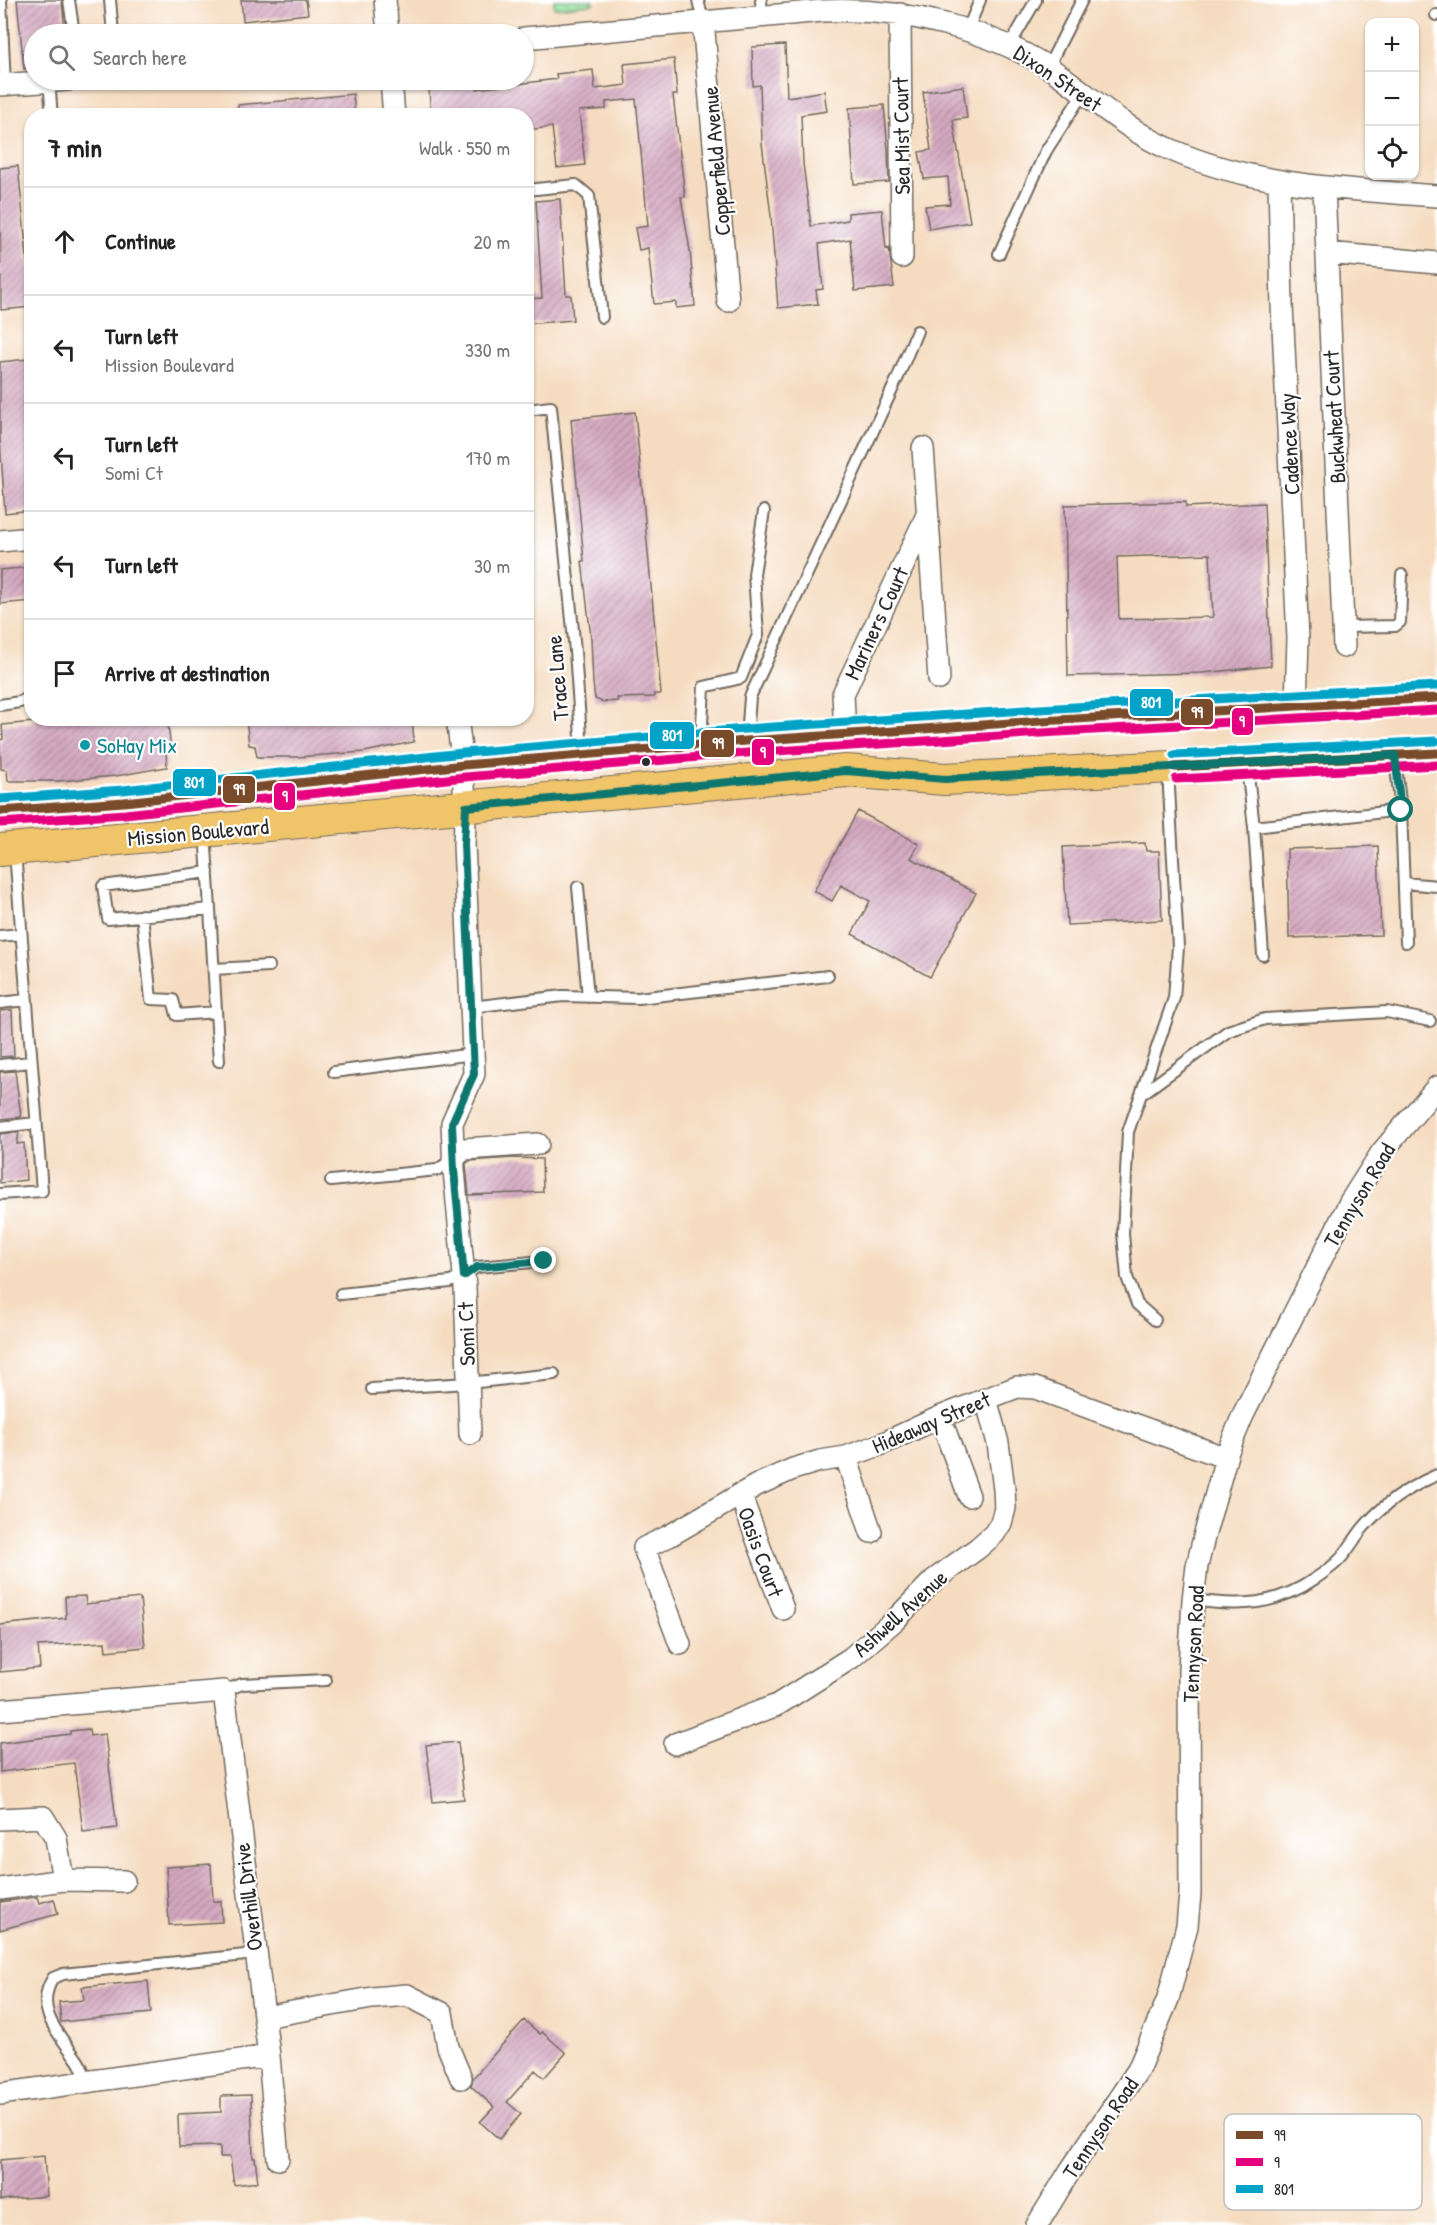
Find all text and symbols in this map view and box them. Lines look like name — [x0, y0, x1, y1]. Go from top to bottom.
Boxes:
map controls — [1365, 18, 1419, 180]
button: + — [1365, 18, 1419, 72]
search box — [24, 24, 534, 90]
street label: Dixon Street — [1008, 38, 1108, 119]
icon: search — [45, 41, 78, 74]
text: Search here — [93, 42, 187, 72]
button: − — [1365, 72, 1419, 126]
street label: Sea Mist Court — [885, 77, 917, 195]
street label: Copperfield Avenue — [695, 85, 737, 237]
button: locate — [1365, 126, 1419, 180]
text: 7 min — [48, 130, 102, 165]
text: Walk · 550 m — [419, 134, 510, 161]
icon: ahead — [48, 225, 81, 258]
text: Continue — [105, 226, 176, 256]
text: 20 m — [473, 228, 510, 255]
text: Turn left — [105, 321, 178, 351]
icon: left — [48, 333, 81, 366]
text: 330 m — [465, 336, 510, 363]
street label: Buckwheat Court — [1316, 349, 1352, 484]
text: Mission Boulevard — [105, 351, 234, 378]
street label: Cadence Way — [1271, 392, 1307, 496]
text: Turn left — [105, 429, 178, 459]
icon: left — [48, 441, 81, 474]
text: 170 m — [466, 444, 510, 471]
text: Somi Ct — [105, 459, 163, 486]
icon: left — [48, 549, 81, 582]
text: Turn left — [105, 550, 178, 580]
text: 30 m — [474, 552, 510, 579]
street label: Mariners Court — [837, 561, 915, 684]
street label: Trace Lane — [538, 634, 576, 722]
icon: arrive — [48, 657, 81, 690]
text: Arrive at destination — [105, 658, 270, 688]
line badge: 801 — [1129, 688, 1174, 717]
text: 801 — [1141, 691, 1161, 713]
line badge: 99 — [1180, 698, 1214, 726]
text: 99 — [1191, 701, 1203, 723]
line badge: 9 — [1231, 707, 1254, 736]
text: 9 — [1239, 710, 1245, 732]
line badge: 801 — [649, 721, 695, 750]
text: 801 — [662, 724, 682, 746]
line badge: 99 — [700, 729, 735, 758]
place label: SoHay Mix — [97, 730, 177, 760]
text: 99 — [712, 732, 724, 754]
marker: SoHay Mix — [78, 738, 92, 752]
line badge: 9 — [751, 738, 775, 766]
text: 9 — [760, 741, 766, 763]
unlabelled marker — [640, 756, 652, 768]
line badge: 801 — [172, 768, 217, 797]
text: 801 — [184, 771, 204, 793]
line badge: 99 — [222, 775, 256, 804]
text: 99 — [233, 778, 245, 800]
line badge: 9 — [273, 782, 296, 811]
text: 9 — [282, 785, 288, 807]
route start — [1387, 796, 1413, 822]
street label: Mission Boulevard — [126, 811, 270, 853]
street label: Tennyson Road — [1316, 1137, 1402, 1253]
route end — [530, 1247, 556, 1273]
street label: Somi Ct — [450, 1301, 482, 1366]
street label: Hideaway Street — [867, 1383, 995, 1460]
street label: Oasis Court — [731, 1503, 791, 1601]
street label: Ashwell Avenue — [846, 1562, 954, 1664]
street label: Tennyson Road — [1175, 1585, 1211, 1703]
street label: Overhill Drive — [226, 1841, 269, 1953]
street label: Tennyson Road — [1055, 2071, 1145, 2185]
legend — [1224, 2114, 1422, 2210]
text: 99 — [1274, 2124, 1286, 2146]
text: 9 — [1274, 2151, 1280, 2173]
text: 801 — [1274, 2178, 1294, 2200]

